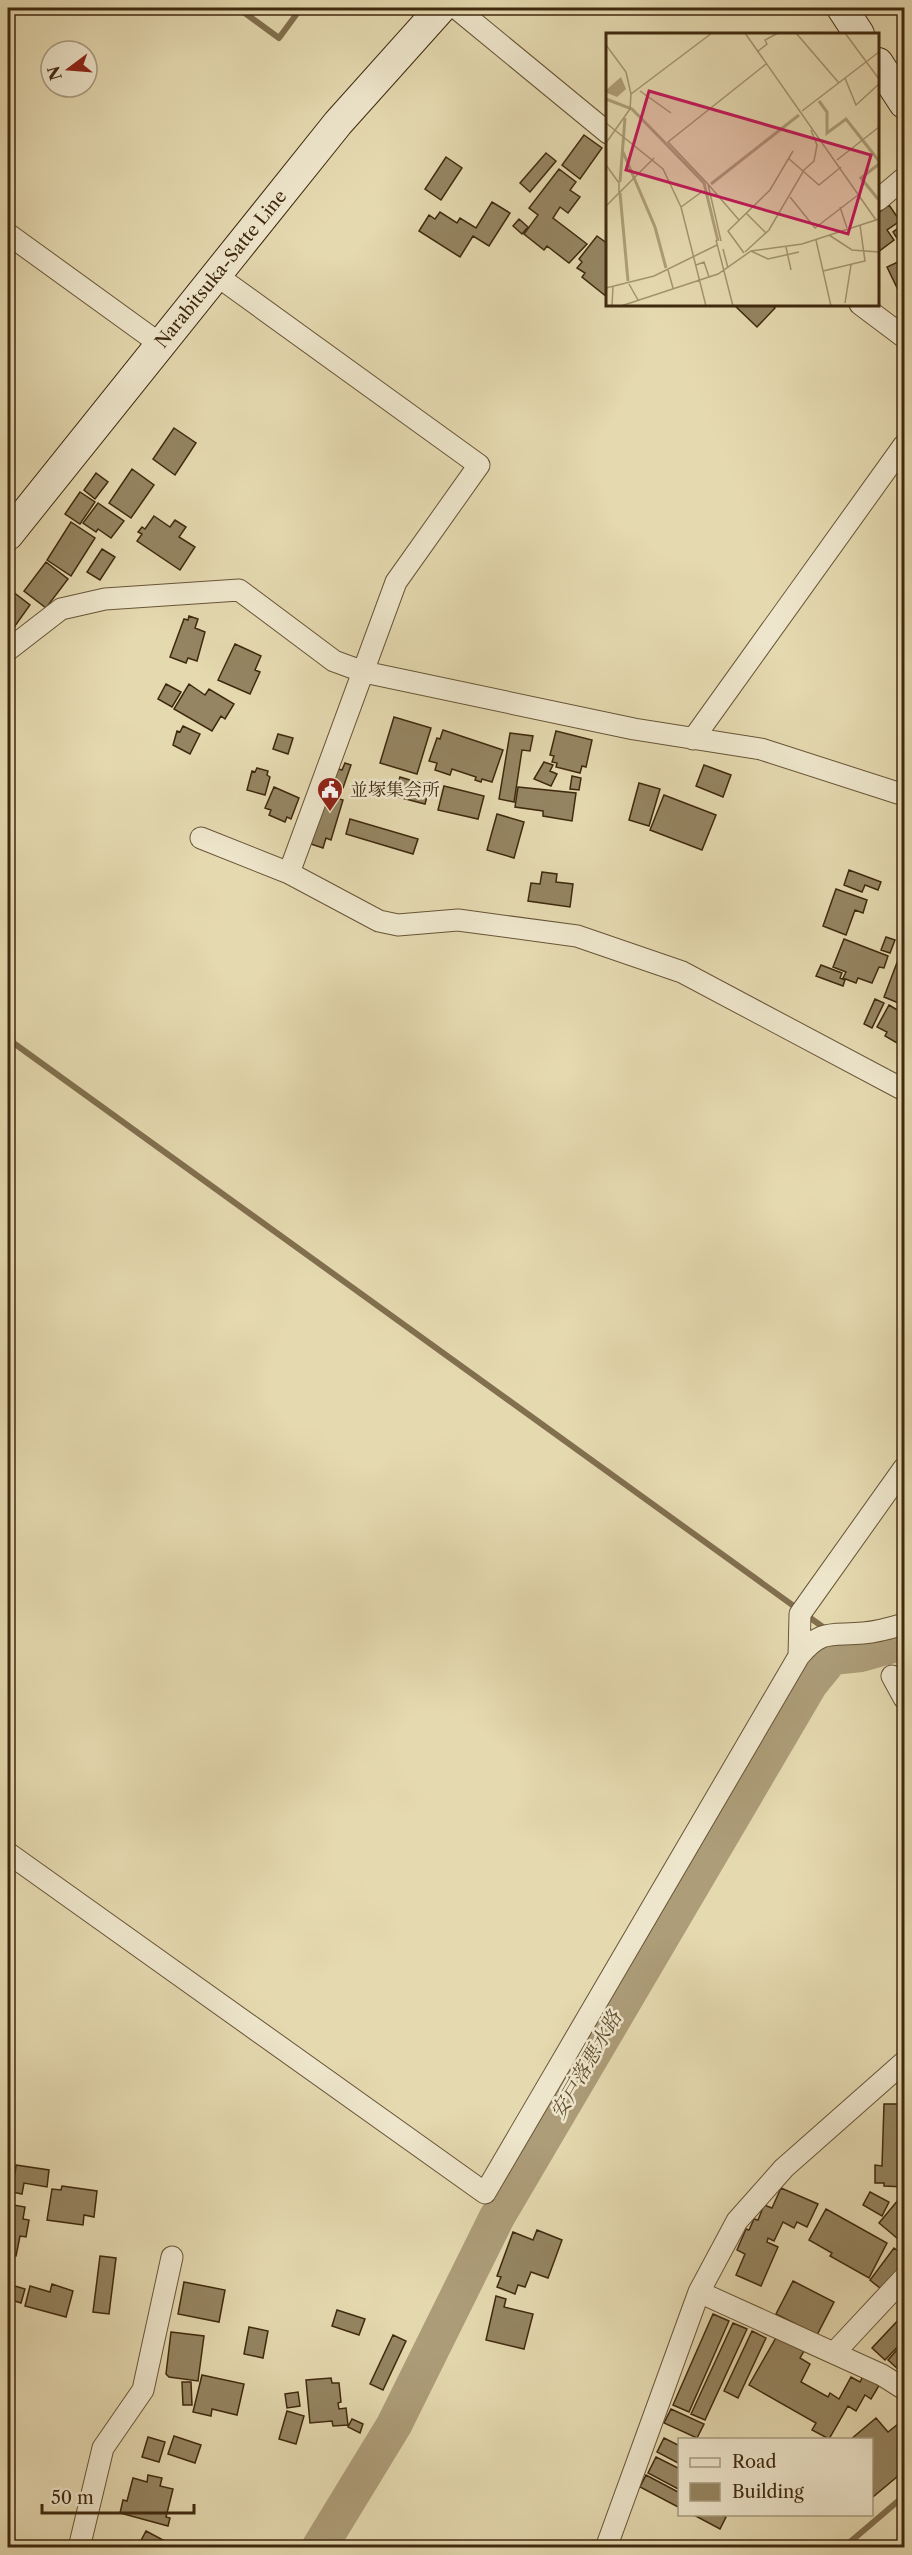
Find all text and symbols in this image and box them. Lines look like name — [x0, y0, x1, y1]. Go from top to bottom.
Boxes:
inset map — [606, 33, 879, 306]
north arrow — [39, 39, 99, 99]
text: N — [43, 64, 66, 83]
street label: Narabitsuka-Satte Line — [151, 186, 291, 352]
public building icon: 並塚集会所 — [315, 775, 345, 813]
place label: 並塚集会所 — [350, 779, 440, 801]
water label: 安戸落悪水路 — [546, 2005, 627, 2123]
legend — [678, 2438, 873, 2516]
text: Road — [732, 2451, 777, 2473]
scale bar — [42, 2477, 194, 2515]
text: Building — [732, 2481, 804, 2503]
text: 50 m — [51, 2487, 94, 2509]

